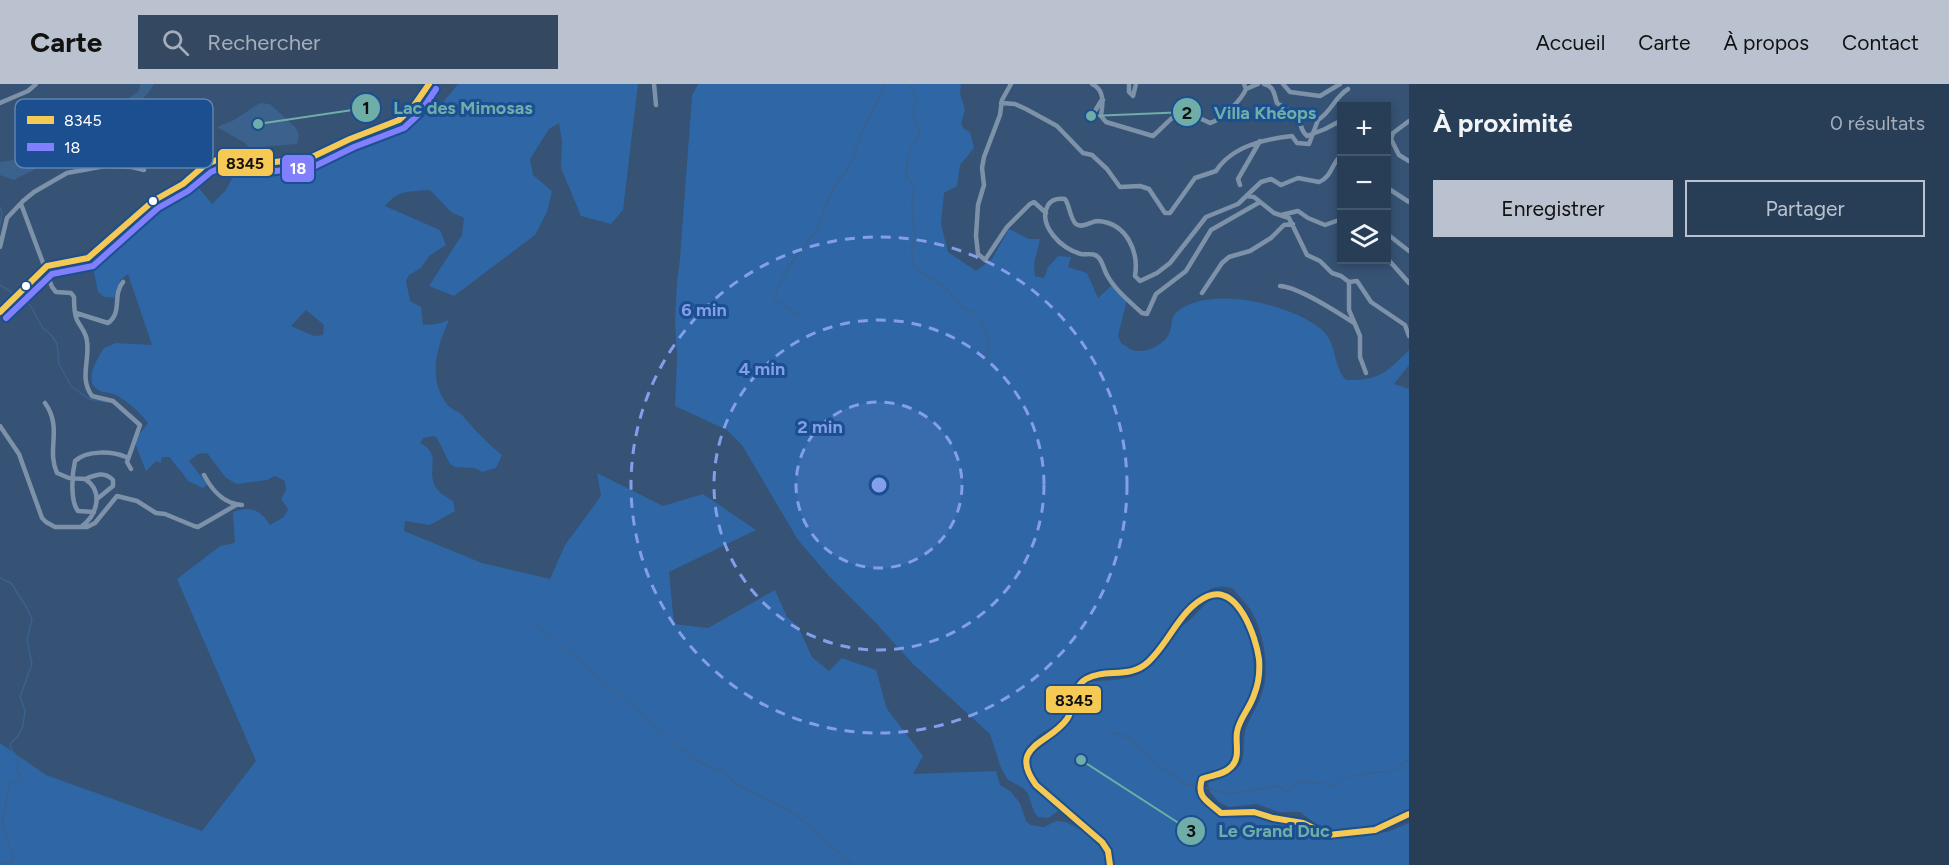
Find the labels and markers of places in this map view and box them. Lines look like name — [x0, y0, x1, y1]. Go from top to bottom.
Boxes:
callout: Lac des Mimosas — [351, 90, 545, 126]
callout: Villa Khéops — [1172, 94, 1328, 130]
unlabelled marker — [147, 195, 159, 207]
unlabelled marker — [20, 280, 32, 292]
centre of rings — [869, 475, 889, 495]
callout: Le Grand Duc — [1176, 813, 1341, 849]

